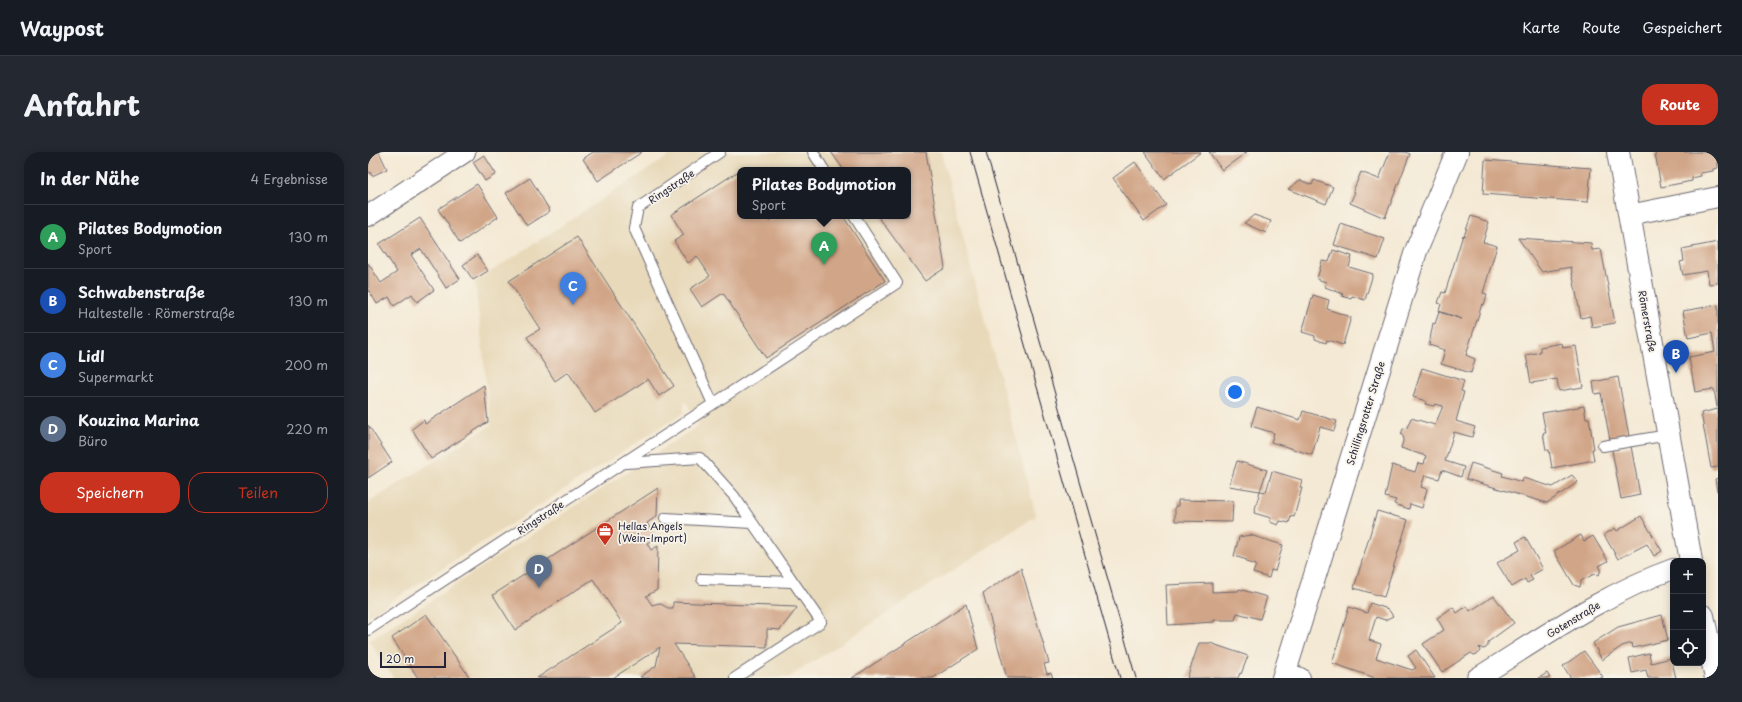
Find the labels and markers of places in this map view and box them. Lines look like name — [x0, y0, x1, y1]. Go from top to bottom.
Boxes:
pin: A — [811, 232, 837, 265]
pin: C — [560, 272, 586, 305]
pin: B — [1663, 340, 1689, 373]
place label: Hellas Angels (Wein-Import) — [618, 518, 687, 545]
office icon: Hellas Angels (Wein-Import) — [595, 521, 615, 546]
pin: D — [526, 555, 552, 588]

